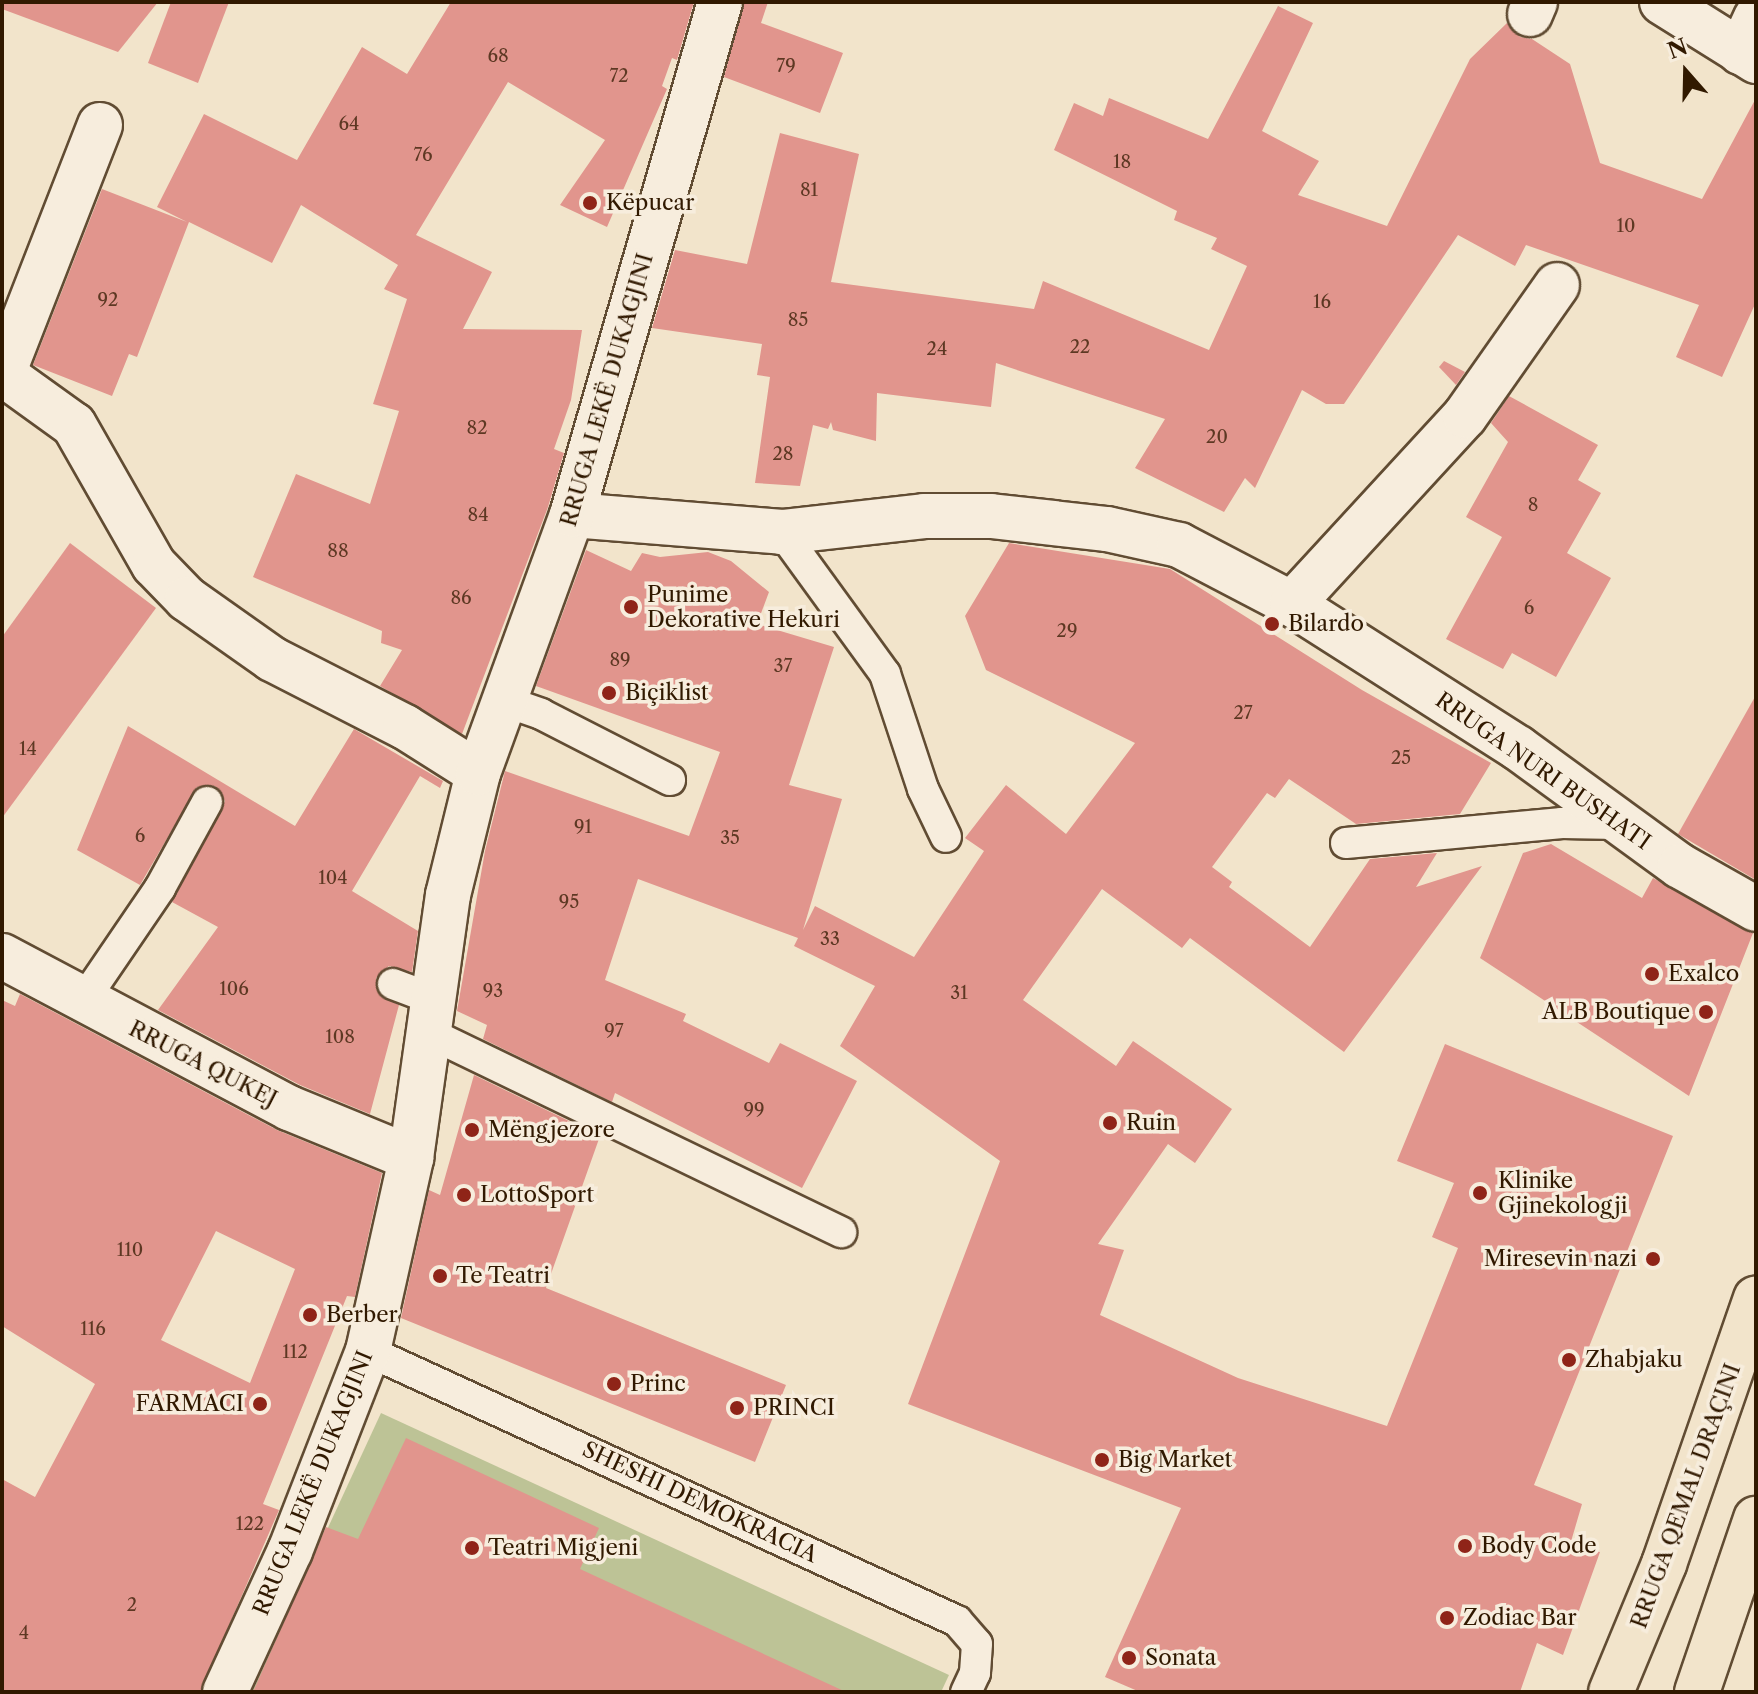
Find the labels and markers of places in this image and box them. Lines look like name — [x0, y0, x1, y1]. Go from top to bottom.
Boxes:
place label: Këpucar — [606, 190, 694, 216]
marker: Këpucar — [581, 194, 599, 212]
place label: Punime Dekorative Hekuri — [647, 581, 840, 632]
marker: Punime Dekorative Hekuri — [622, 598, 640, 616]
place label: Bilardo — [1288, 611, 1364, 637]
marker: Bilardo — [1263, 615, 1281, 633]
place label: Biçiklist — [625, 680, 709, 706]
marker: Biçiklist — [600, 684, 618, 702]
place label: Exalco — [1668, 961, 1739, 987]
marker: Exalco — [1643, 965, 1661, 983]
place label: ALB Boutique — [1542, 999, 1690, 1025]
marker: ALB Boutique — [1697, 1003, 1715, 1021]
place label: Ruin — [1126, 1110, 1176, 1136]
marker: Ruin — [1101, 1114, 1119, 1132]
place label: Mëngjezore — [488, 1117, 615, 1143]
marker: Mëngjezore — [463, 1121, 481, 1139]
place label: Klinike Gjinekologji — [1498, 1167, 1628, 1218]
place label: LottoSport — [480, 1182, 594, 1208]
marker: Klinike Gjinekologji — [1469, 1182, 1491, 1204]
marker: LottoSport — [455, 1186, 473, 1204]
place label: Miresevin nazi — [1484, 1246, 1637, 1272]
marker: Miresevin nazi — [1644, 1250, 1662, 1268]
place label: Te Teatri — [456, 1263, 551, 1289]
marker: Te Teatri — [431, 1267, 449, 1285]
place label: Berber — [326, 1302, 398, 1328]
marker: Berber — [301, 1306, 319, 1324]
place label: Zhabjaku — [1585, 1347, 1683, 1373]
marker: Zhabjaku — [1560, 1351, 1578, 1369]
place label: Princ — [630, 1371, 686, 1397]
marker: Princ — [605, 1375, 623, 1393]
place label: FARMACI — [135, 1391, 244, 1417]
marker: FARMACI — [251, 1395, 269, 1413]
place label: PRINCI — [753, 1395, 835, 1421]
marker: PRINCI — [728, 1399, 746, 1417]
place label: Big Market — [1118, 1447, 1232, 1473]
marker: Big Market — [1093, 1451, 1111, 1469]
place label: Body Code — [1481, 1533, 1597, 1559]
place label: Teatri Migjeni — [488, 1535, 638, 1561]
marker: Body Code — [1456, 1537, 1474, 1555]
marker: Teatri Migjeni — [463, 1539, 481, 1557]
place label: Zodiac Bar — [1463, 1605, 1577, 1631]
marker: Zodiac Bar — [1438, 1609, 1456, 1627]
place label: Sonata — [1145, 1645, 1216, 1671]
marker: Sonata — [1120, 1649, 1138, 1667]

